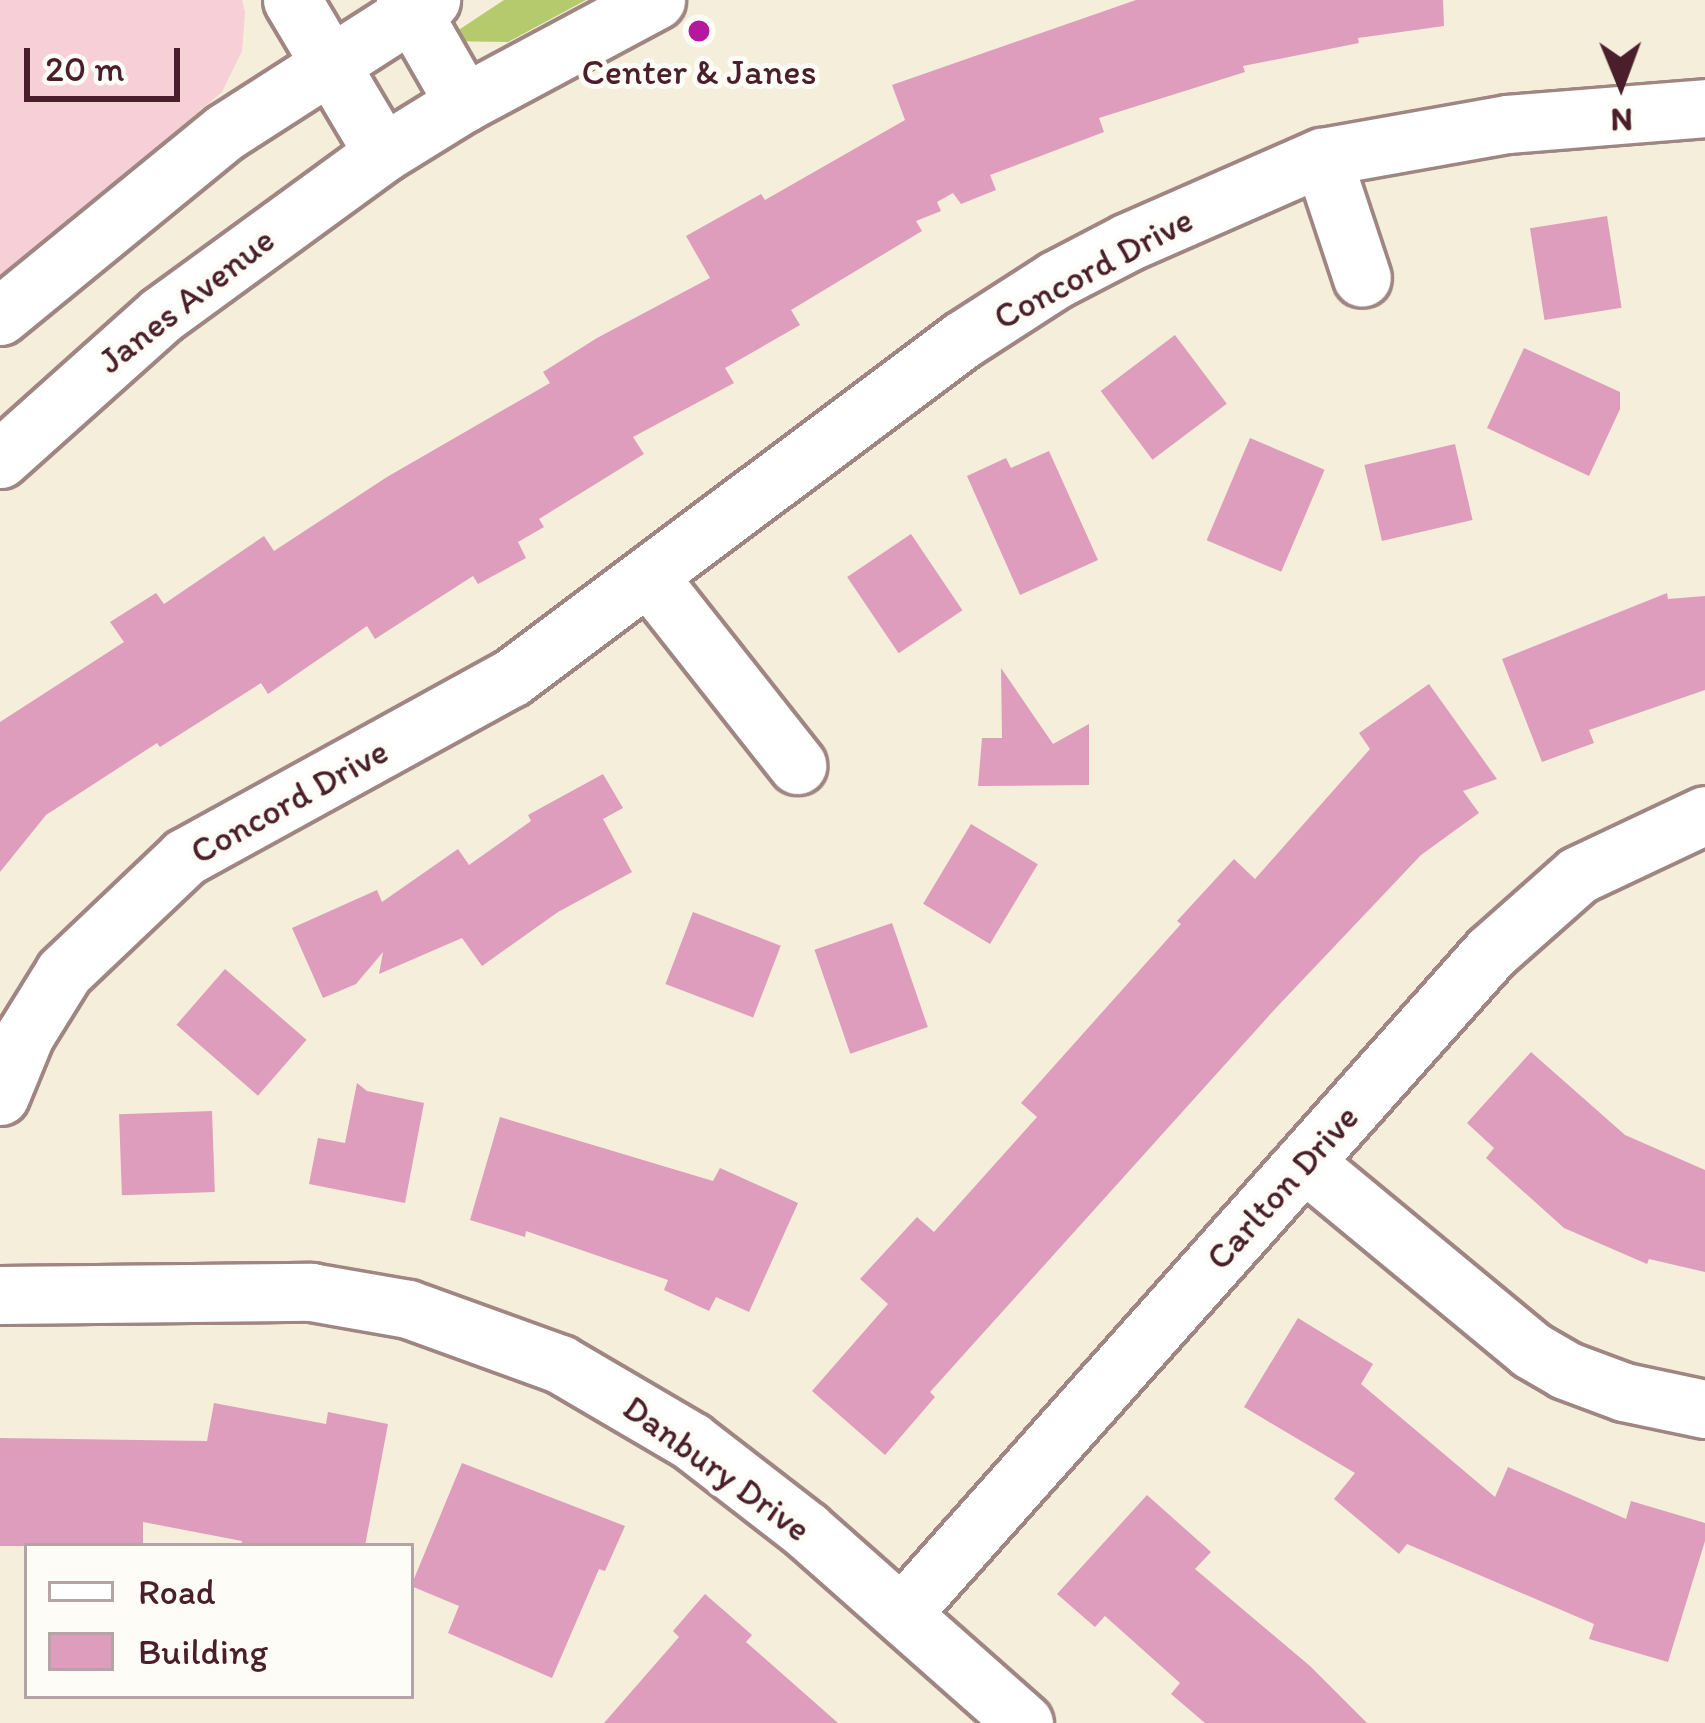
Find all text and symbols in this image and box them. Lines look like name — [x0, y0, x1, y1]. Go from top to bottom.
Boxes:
marker: Center & Janes — [686, 18, 712, 44]
scale bar — [30, 24, 186, 98]
north arrow — [1561, 24, 1681, 144]
text: 20 m — [45, 47, 125, 90]
place label: Center & Janes — [582, 50, 816, 94]
text: N — [1610, 101, 1633, 140]
street label: Concord Drive — [986, 197, 1200, 339]
street label: Janes Avenue — [90, 218, 282, 382]
street label: Concord Drive — [182, 729, 396, 873]
street label: Carlton Drive — [1196, 1095, 1368, 1279]
street label: Danbury Drive — [615, 1385, 819, 1551]
legend — [24, 1543, 414, 1699]
text: Road — [138, 1570, 216, 1613]
text: Building — [138, 1630, 268, 1673]

